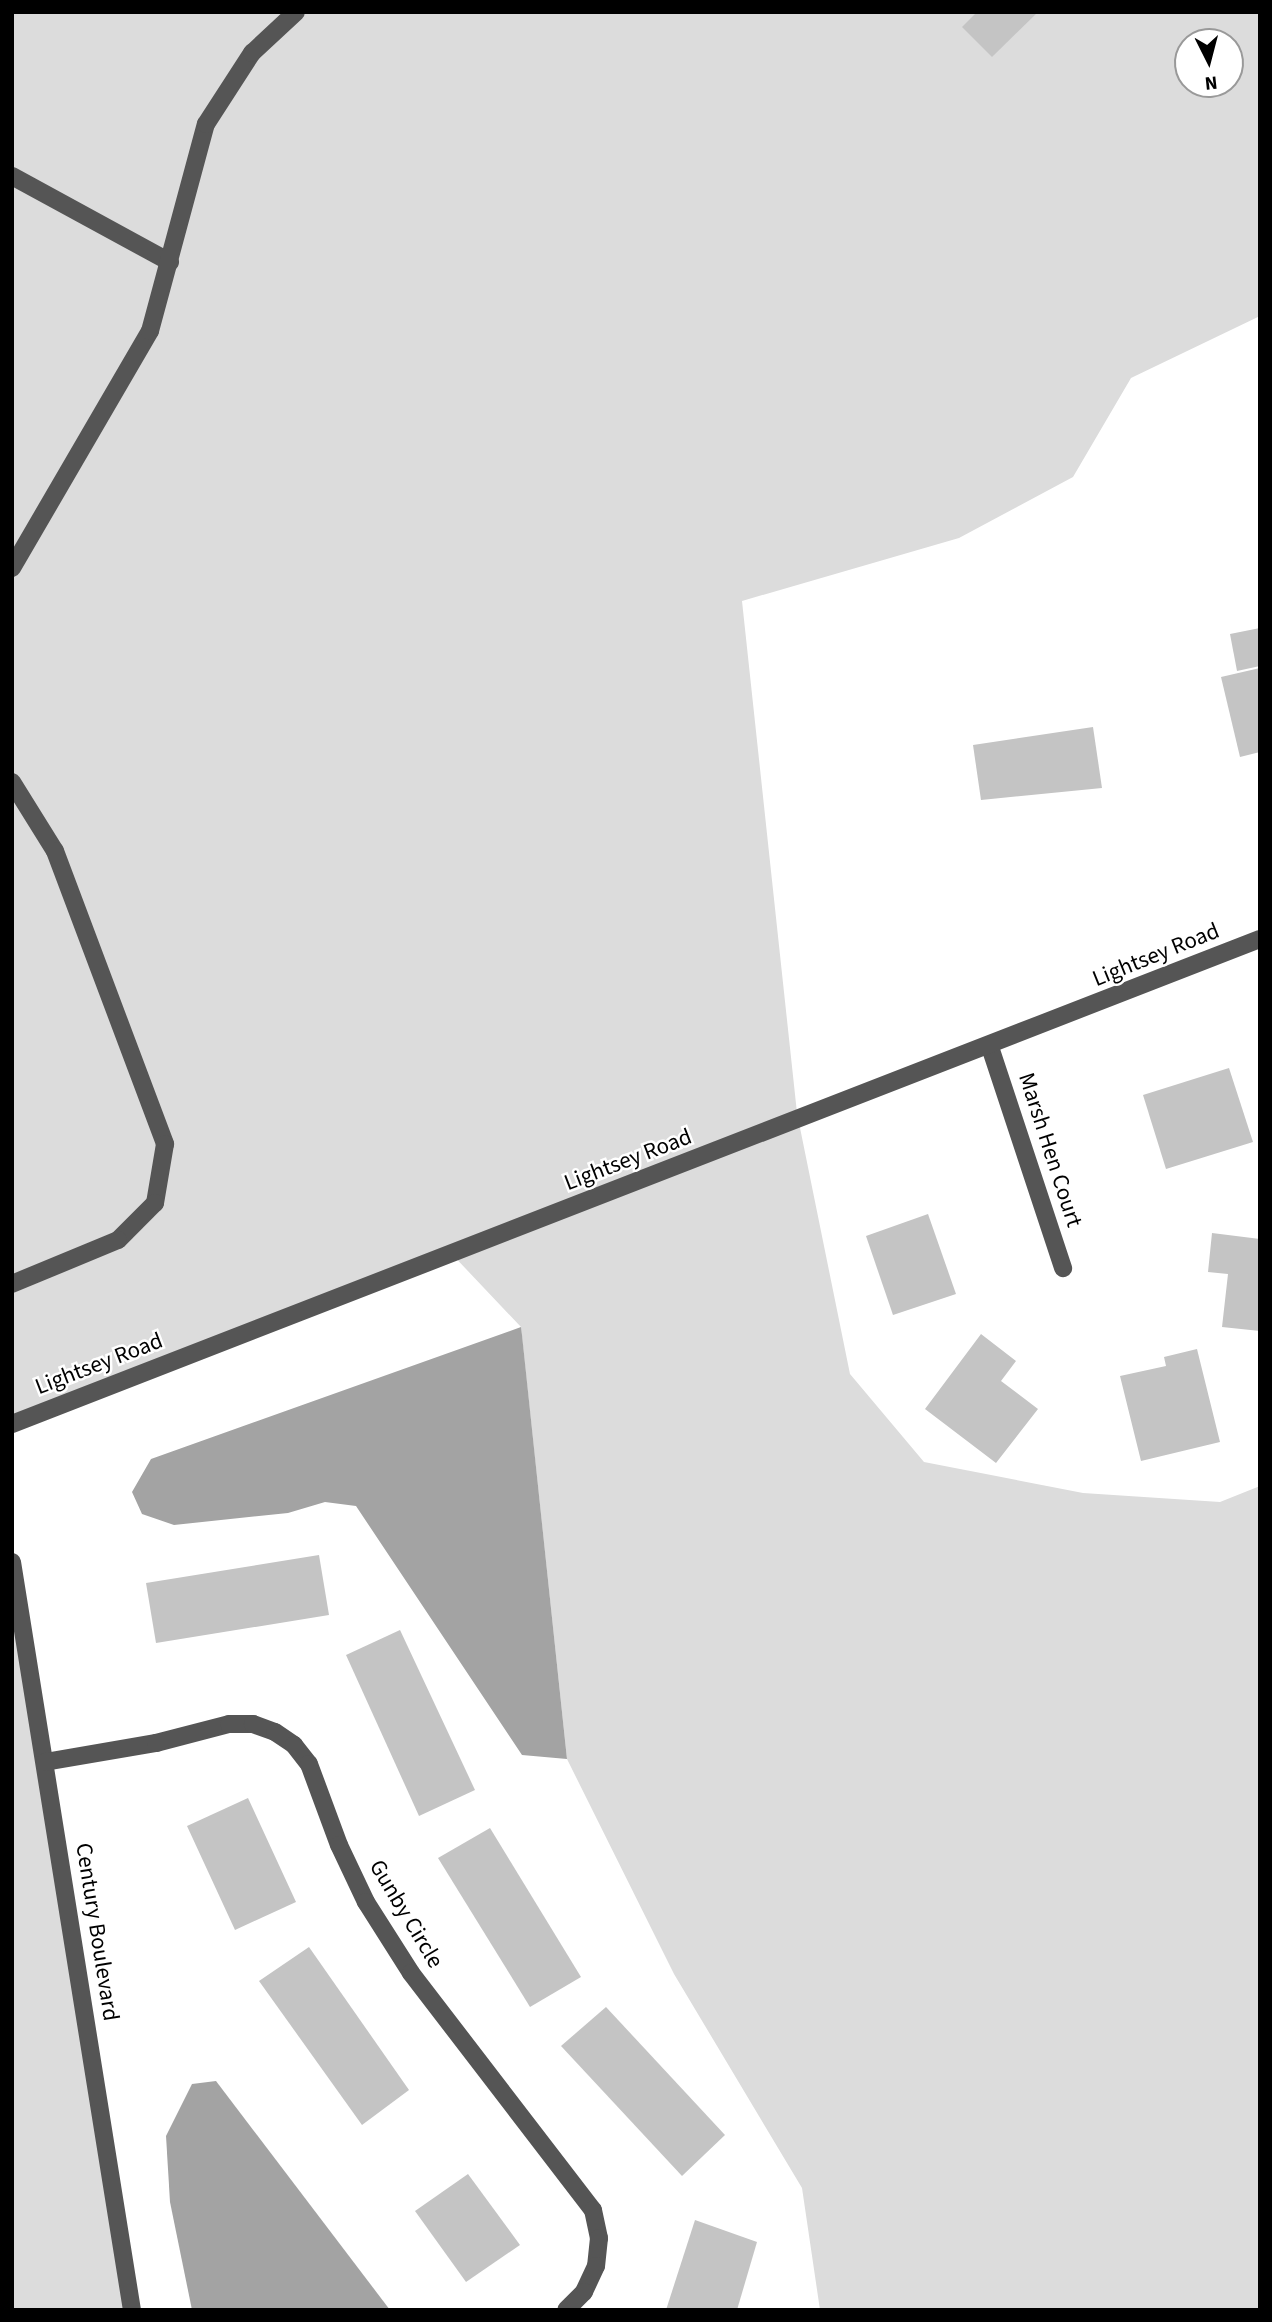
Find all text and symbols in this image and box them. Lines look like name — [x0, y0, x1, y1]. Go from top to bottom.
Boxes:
north arrow — [1174, 28, 1244, 98]
text: N — [1203, 68, 1219, 96]
street label: Lightsey Road — [1089, 917, 1223, 993]
street label: Marsh Hen Court — [1012, 1069, 1088, 1231]
street label: Lightsey Road — [560, 1123, 696, 1197]
street label: Lightsey Road — [31, 1327, 167, 1401]
street label: Century Boulevard — [69, 1841, 125, 2023]
street label: Gunby Circle — [363, 1855, 449, 1973]

